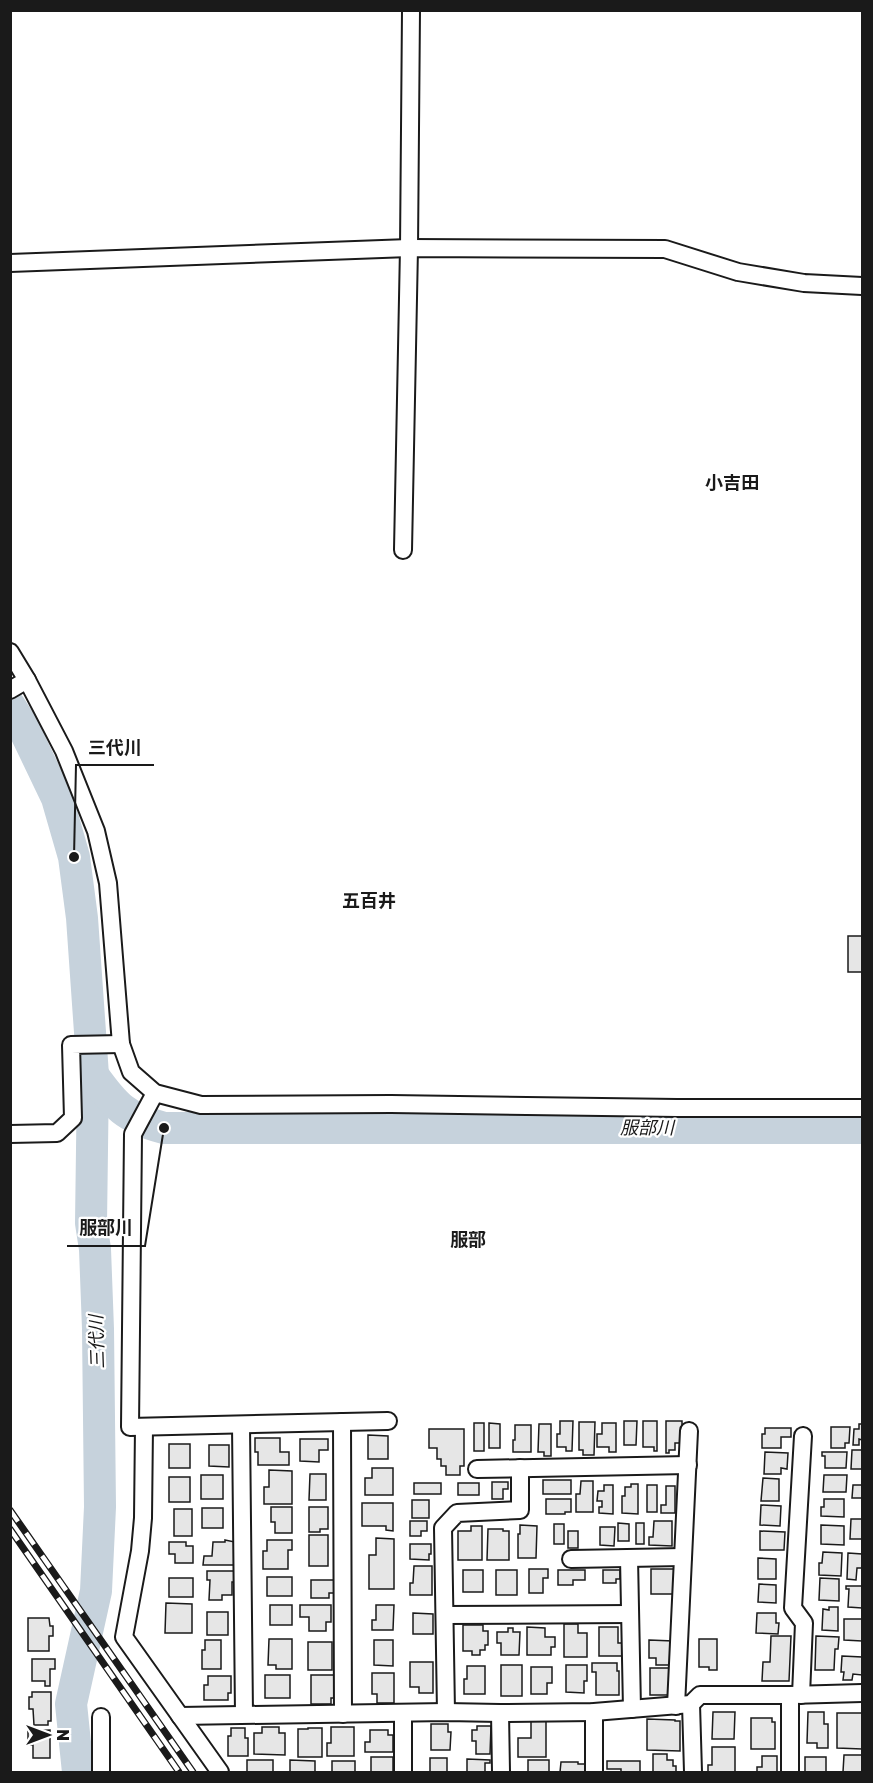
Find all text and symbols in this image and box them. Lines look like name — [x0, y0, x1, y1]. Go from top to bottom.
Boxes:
district label: 小吉田 — [705, 471, 759, 493]
callout: 三代川 — [76, 729, 154, 765]
text: 三代川 — [88, 736, 142, 758]
district label: 五百井 — [342, 889, 396, 911]
water label: 服部川 — [620, 1116, 676, 1138]
callout: 服部川 — [67, 1210, 145, 1246]
text: 服部川 — [79, 1216, 133, 1238]
district label: 服部 — [450, 1228, 486, 1250]
water label: 三代川 — [84, 1313, 108, 1369]
north arrow — [18, 1705, 78, 1765]
text: N — [53, 1729, 73, 1741]

